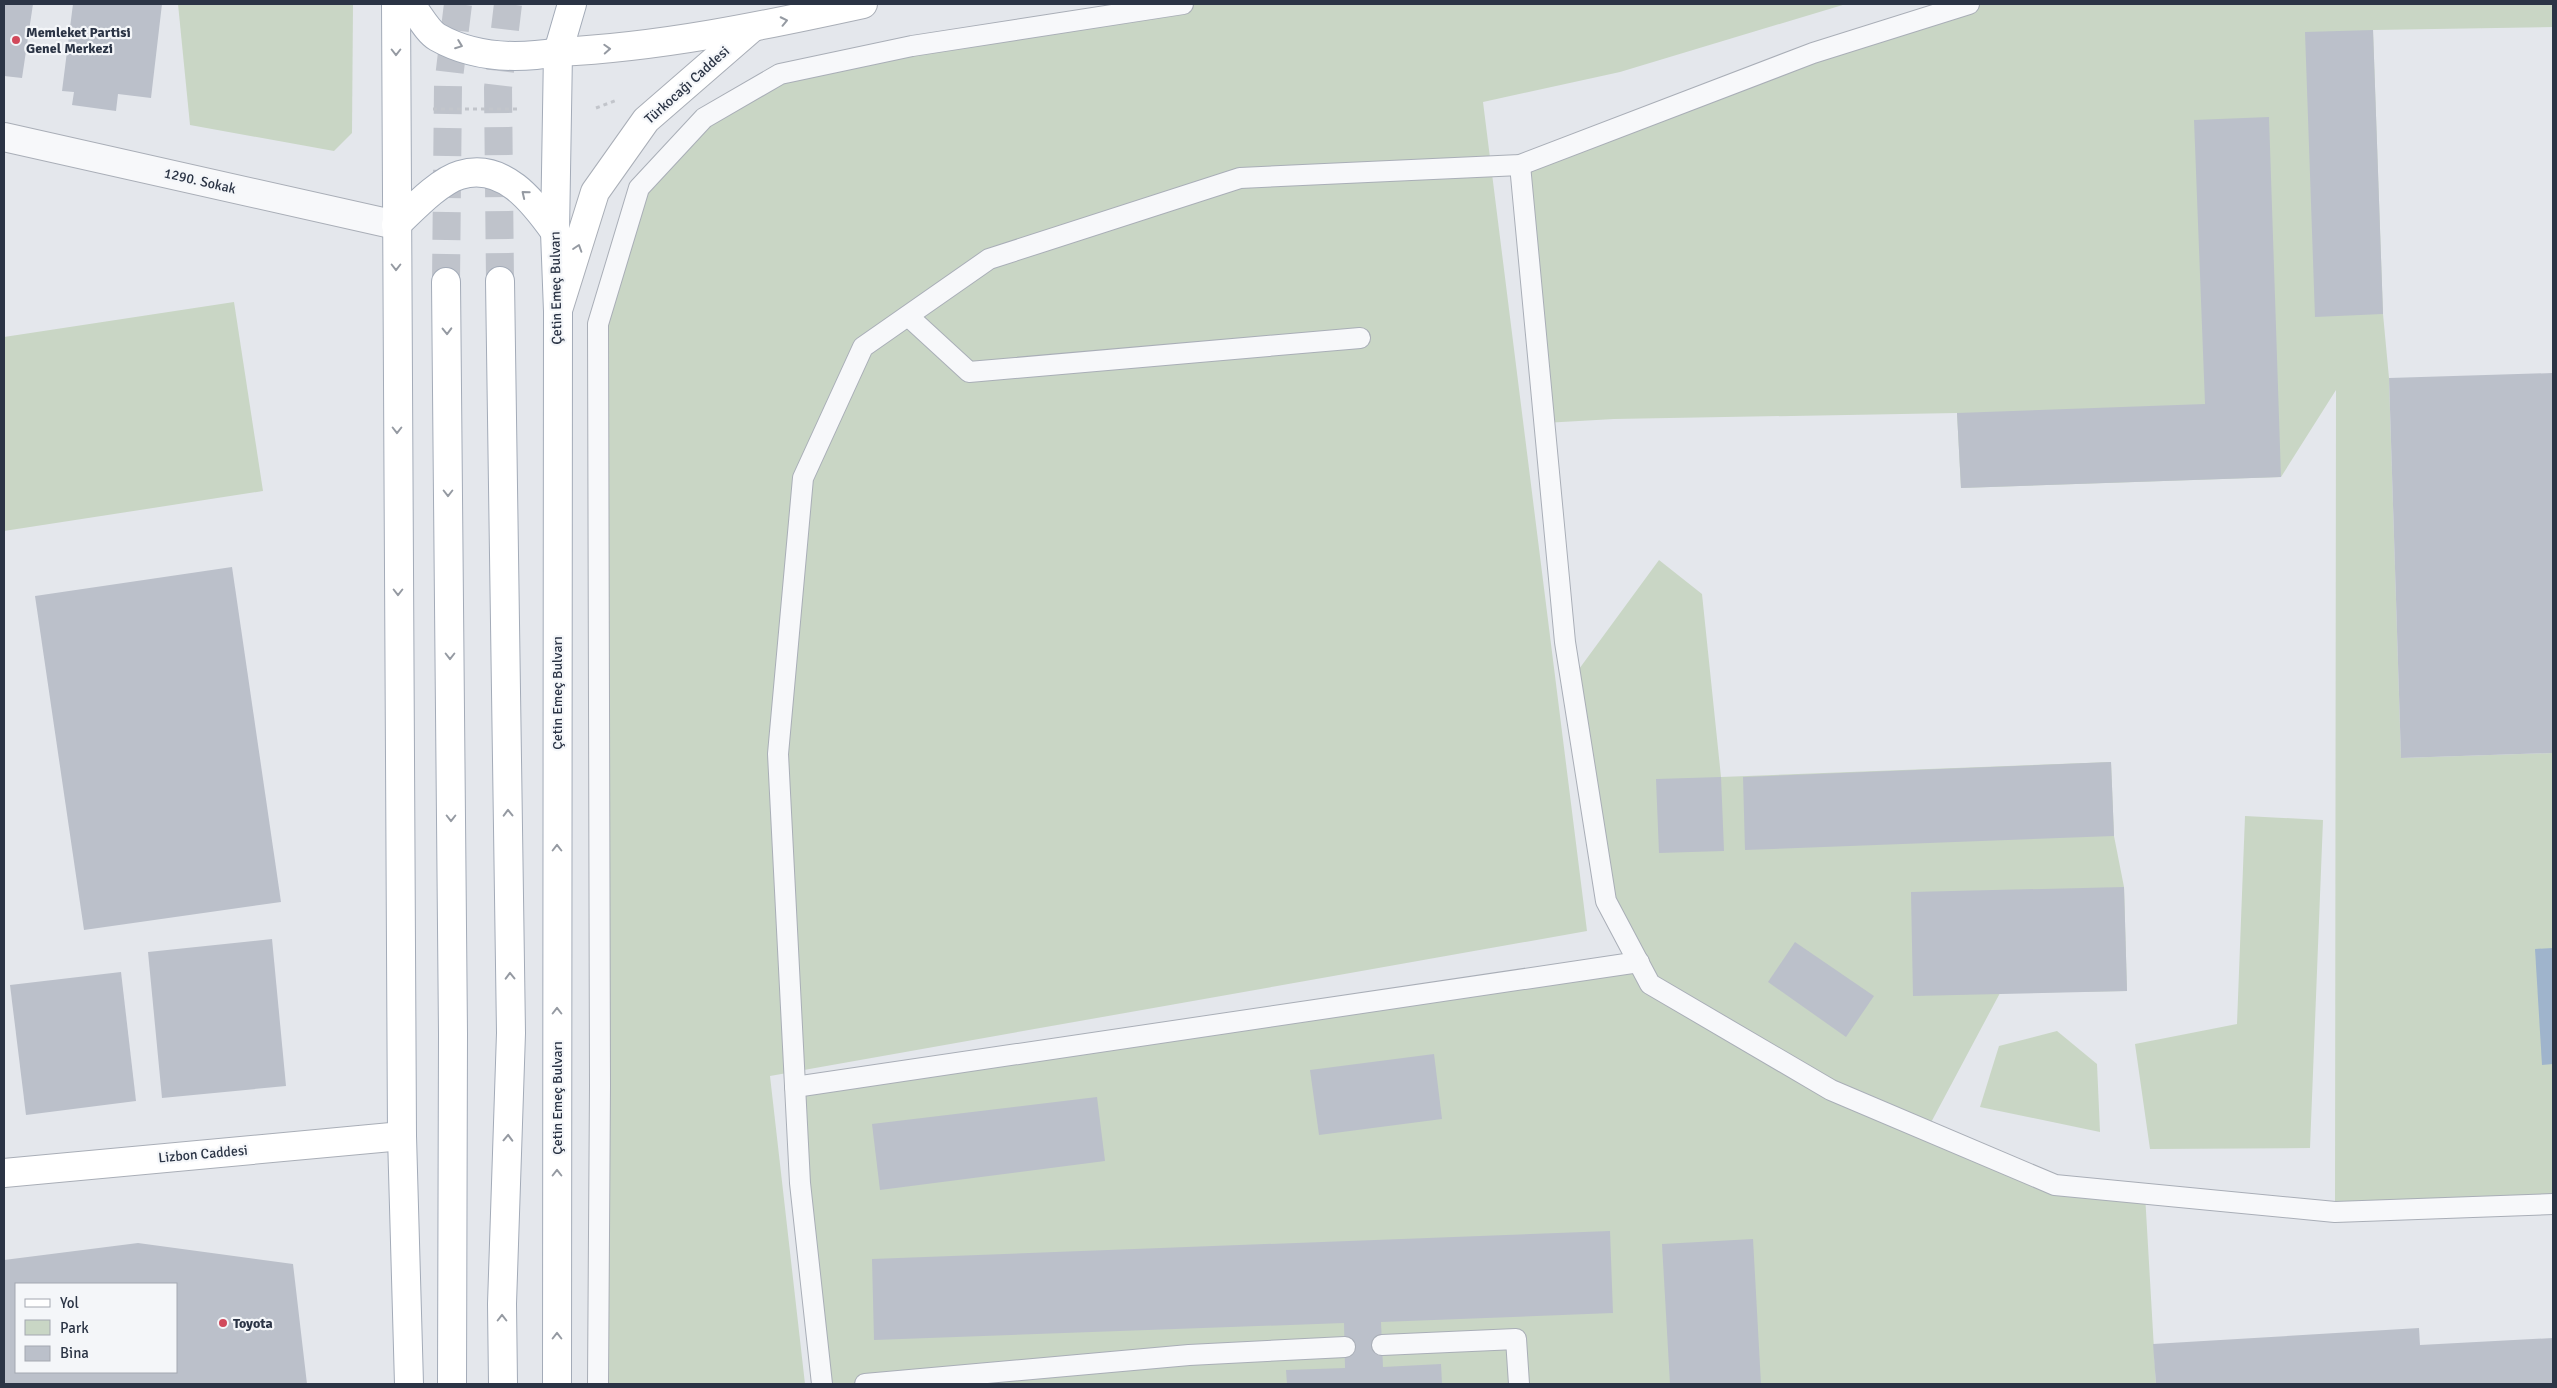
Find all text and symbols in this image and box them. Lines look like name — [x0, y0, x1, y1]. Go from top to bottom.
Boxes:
one-way arrow — [780, 16, 789, 27]
place label: Memleket Partisi Genel Merkezi — [26, 24, 131, 57]
marker: Memleket Partisi Genel Merkezi — [10, 34, 22, 46]
one-way arrow — [454, 39, 463, 49]
street label: Türkocağı Caddesi — [641, 42, 733, 128]
one-way arrow — [603, 44, 611, 55]
one-way arrow — [391, 49, 401, 57]
street label: 1290. Sokak — [162, 164, 238, 198]
one-way arrow — [522, 192, 531, 200]
street label: Çetin Emeç Bulvarı — [547, 231, 565, 345]
one-way arrow — [572, 244, 582, 252]
one-way arrow — [391, 264, 401, 272]
one-way arrow — [442, 328, 452, 335]
one-way arrow — [392, 426, 402, 434]
one-way arrow — [443, 490, 453, 498]
one-way arrow — [393, 589, 403, 597]
street label: Çetin Emeç Bulvarı — [549, 636, 566, 750]
one-way arrow — [445, 652, 455, 660]
one-way arrow — [503, 809, 513, 816]
one-way arrow — [446, 815, 456, 823]
one-way arrow — [552, 844, 562, 852]
one-way arrow — [505, 971, 516, 979]
one-way arrow — [552, 1006, 562, 1014]
street label: Çetin Emeç Bulvarı — [549, 1041, 566, 1155]
one-way arrow — [503, 1134, 513, 1142]
street label: Lizbon Caddesi — [158, 1142, 248, 1166]
one-way arrow — [552, 1169, 562, 1176]
legend — [15, 1283, 178, 1373]
text: Yol — [60, 1294, 79, 1312]
one-way arrow — [497, 1314, 507, 1322]
place label: Toyota — [233, 1315, 273, 1332]
marker: Toyota — [217, 1317, 229, 1329]
text: Park — [60, 1319, 89, 1337]
one-way arrow — [552, 1331, 562, 1339]
text: Bina — [60, 1344, 89, 1362]

